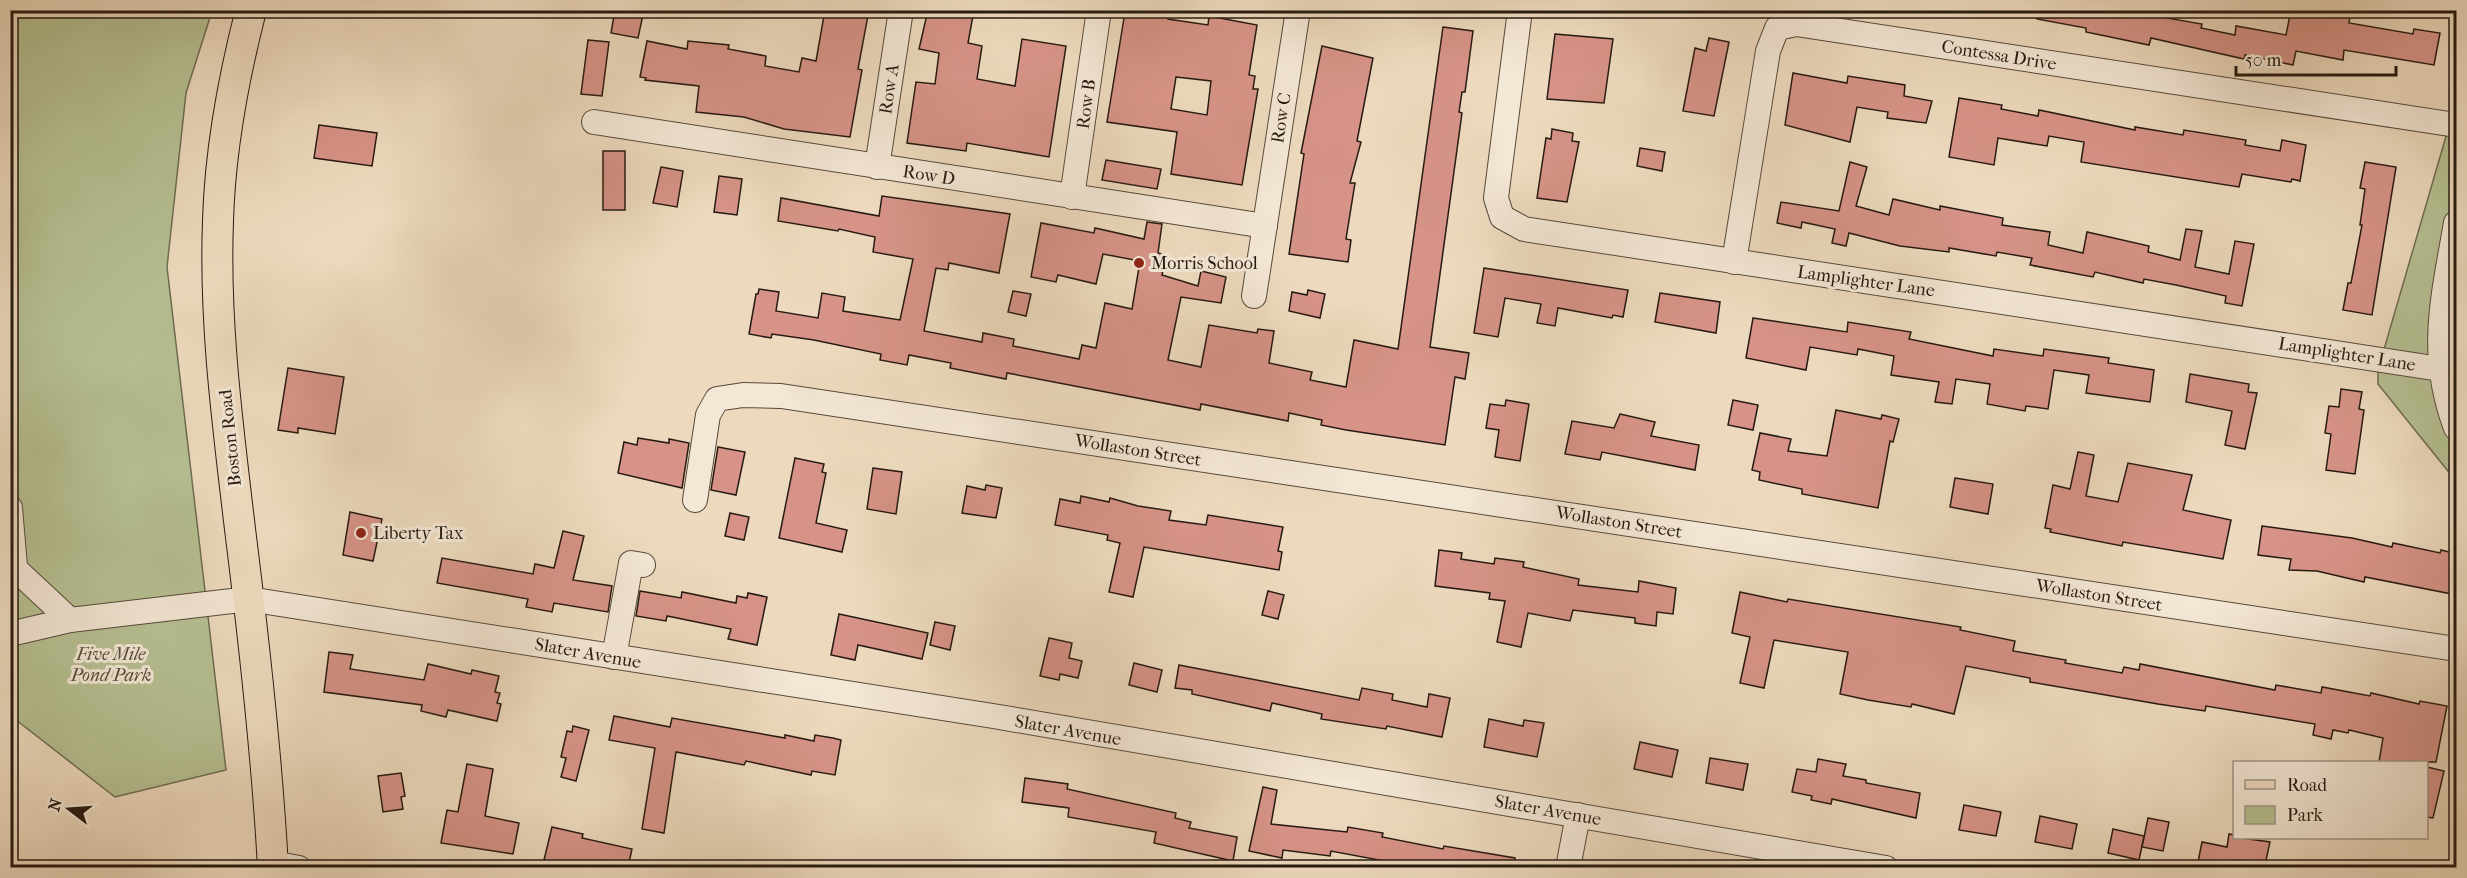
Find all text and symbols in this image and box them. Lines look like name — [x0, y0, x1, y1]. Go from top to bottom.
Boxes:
street label: Contessa Drive — [1940, 36, 2058, 75]
scale bar — [2236, 39, 2396, 77]
text: 50 m — [2245, 50, 2282, 71]
street label: Row A — [875, 62, 904, 116]
street label: Row B — [1073, 78, 1100, 131]
street label: Row C — [1267, 91, 1296, 145]
street label: Row D — [901, 161, 957, 190]
place label: Morris School — [1151, 253, 1258, 274]
marker: Morris School — [1132, 256, 1146, 270]
street label: Lamplighter Lane — [1796, 261, 1936, 302]
street label: Lamplighter Lane — [2277, 333, 2417, 376]
street label: Boston Road — [215, 388, 246, 487]
street label: Wollaston Street — [1072, 430, 1203, 471]
street label: Wollaston Street — [1553, 502, 1684, 543]
place label: Liberty Tax — [373, 523, 464, 544]
marker: Liberty Tax — [354, 526, 368, 540]
street label: Wollaston Street — [2033, 575, 2164, 616]
street label: Slater Avenue — [533, 634, 643, 673]
park label: Five Mile Pond Park — [70, 644, 151, 686]
street label: Slater Avenue — [1013, 711, 1123, 750]
legend — [2233, 761, 2428, 839]
text: Road — [2287, 775, 2327, 796]
north arrow — [39, 779, 99, 839]
street label: Slater Avenue — [1493, 791, 1603, 830]
text: N — [44, 795, 66, 813]
text: Park — [2287, 805, 2324, 826]

